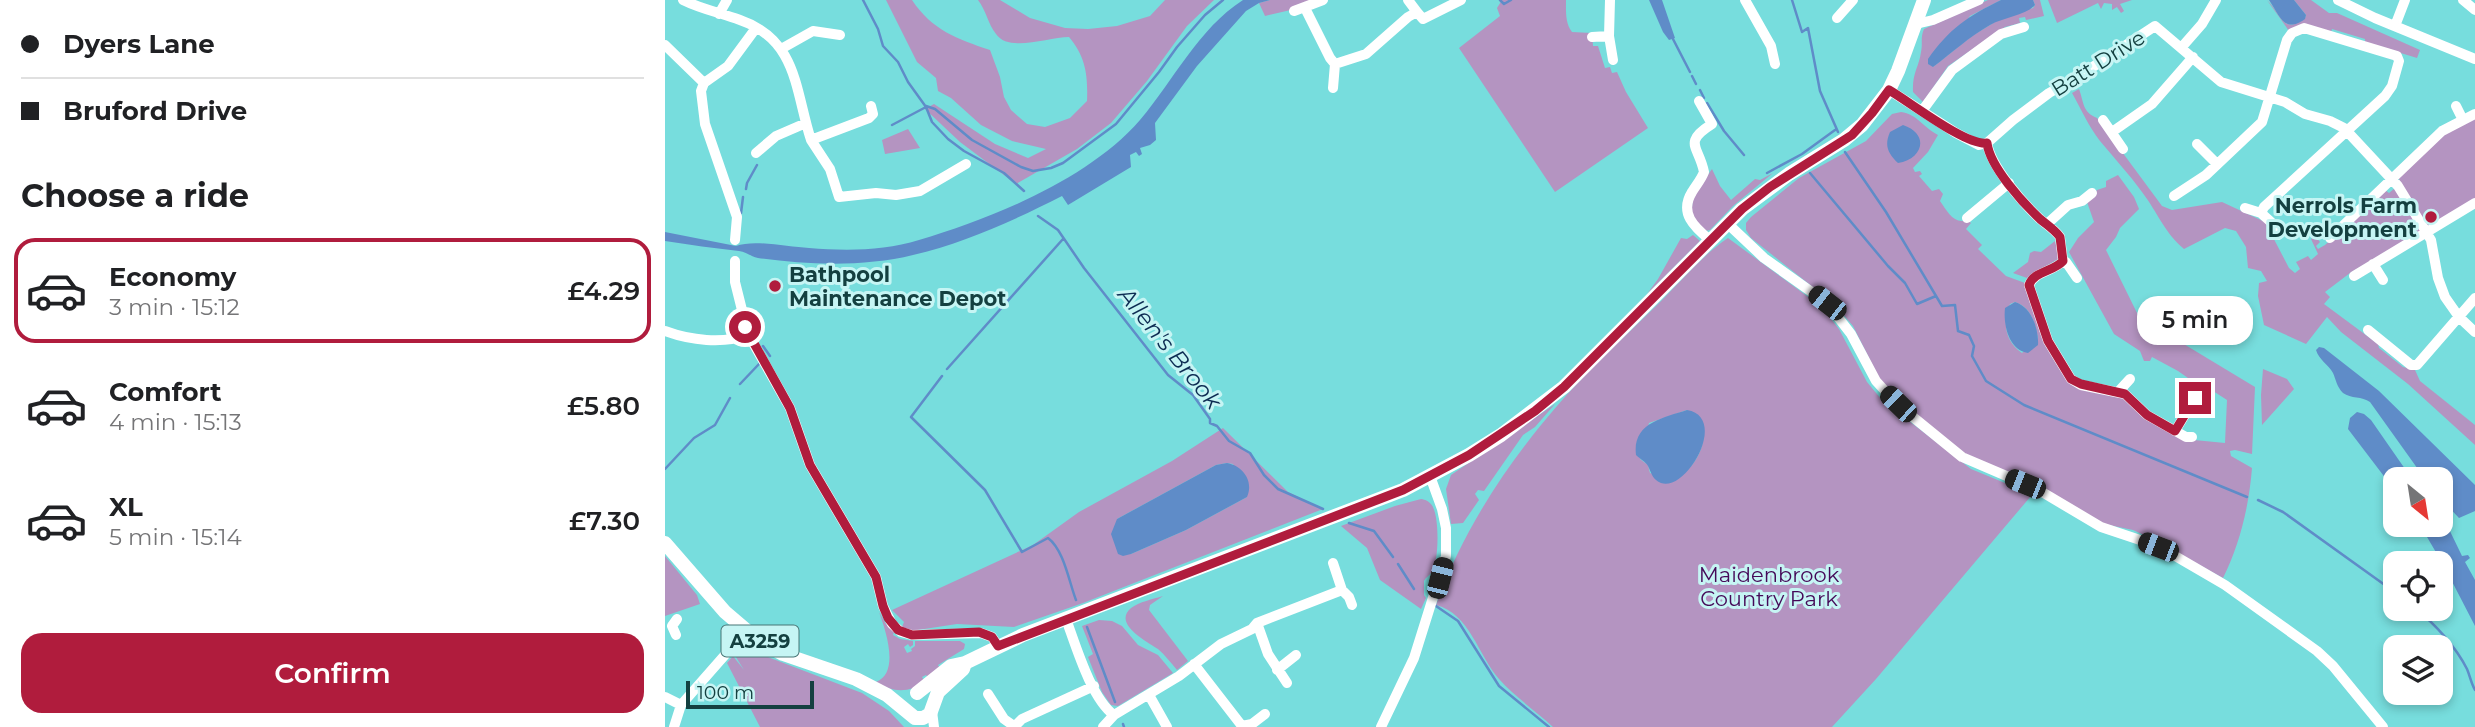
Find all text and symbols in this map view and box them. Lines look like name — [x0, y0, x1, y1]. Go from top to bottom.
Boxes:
street label: Batt Drive — [2047, 24, 2149, 102]
text: Dyers Lane — [63, 28, 215, 60]
text: Bruford Drive — [63, 95, 247, 127]
text: Choose a ride — [21, 176, 249, 215]
place label: Nerrols Farm Development — [2268, 193, 2417, 242]
marker: Nerrols Farm Development — [2423, 209, 2439, 225]
icon: car — [25, 259, 88, 322]
text: Economy — [109, 261, 236, 293]
place label: Bathpool Maintenance Depot — [789, 262, 1006, 311]
text: £4.29 — [567, 275, 640, 307]
marker: Bathpool Maintenance Depot — [767, 278, 783, 294]
water label: Allen's Brook — [1111, 280, 1229, 416]
car — [1804, 282, 1851, 324]
text: 3 min · 15:12 — [109, 293, 240, 321]
callout: 5 min — [2137, 296, 2253, 346]
text: 5 min — [2162, 306, 2228, 334]
route start — [729, 311, 761, 343]
icon: car — [25, 374, 88, 437]
text: Comfort — [109, 376, 221, 408]
car — [1876, 382, 1921, 426]
route end — [2179, 382, 2211, 414]
text: £5.80 — [567, 390, 640, 422]
text: 4 min · 15:13 — [109, 408, 242, 436]
car — [2002, 466, 2049, 502]
north arrow — [2383, 467, 2453, 537]
map controls — [2383, 467, 2453, 705]
icon: car — [25, 489, 88, 552]
text: XL — [109, 491, 143, 523]
text: £7.30 — [569, 505, 640, 537]
text: 5 min · 15:14 — [109, 523, 242, 551]
car — [2135, 530, 2182, 564]
button: locate — [2383, 551, 2453, 621]
car — [1425, 555, 1456, 601]
park label: Maidenbrook Country Park — [1699, 562, 1840, 611]
road number: A3259 — [721, 626, 799, 656]
button: Confirm — [21, 633, 644, 713]
button: layers — [2383, 635, 2453, 705]
scale bar — [686, 678, 814, 710]
text: 100 m — [697, 681, 754, 704]

